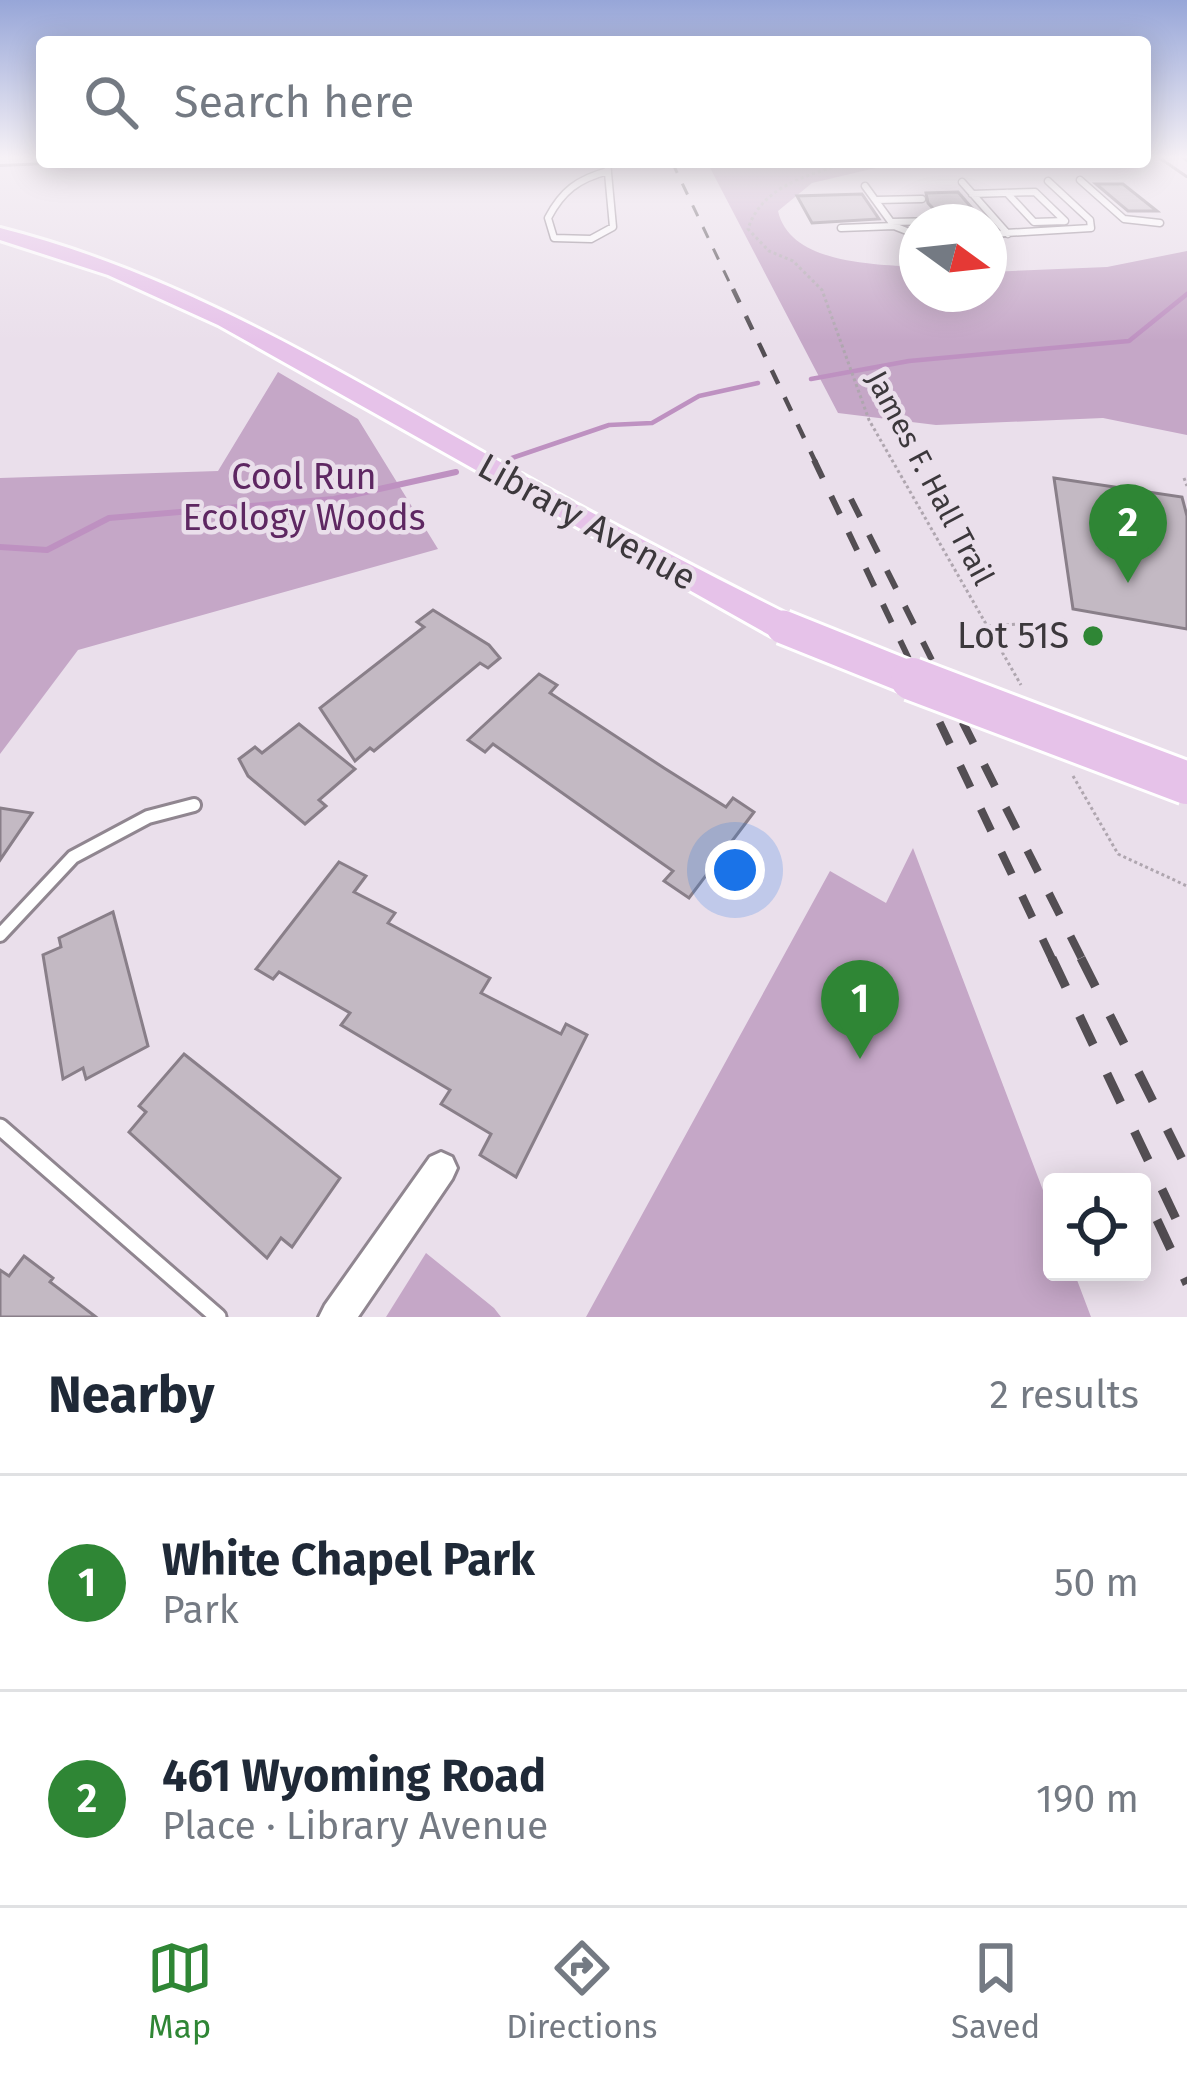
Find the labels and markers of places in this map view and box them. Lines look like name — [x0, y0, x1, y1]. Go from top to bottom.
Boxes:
pin: 2 — [1089, 484, 1167, 583]
place label: Lot 51S — [957, 614, 1069, 658]
marker: Lot 51S — [1080, 623, 1106, 649]
pin: 1 — [821, 960, 899, 1059]

